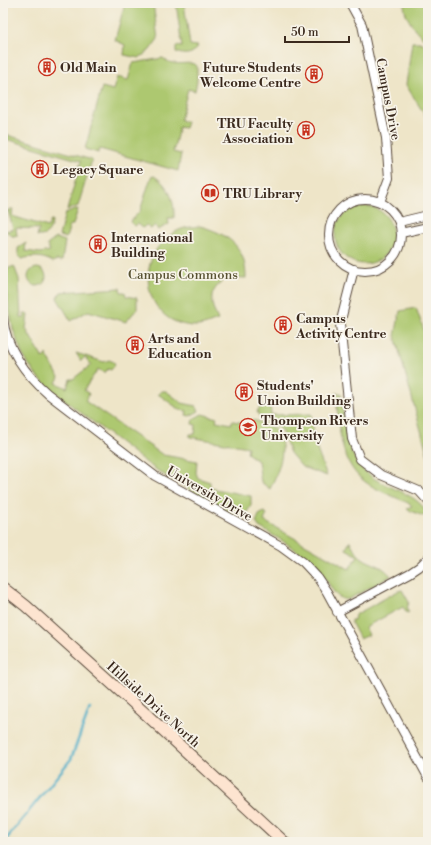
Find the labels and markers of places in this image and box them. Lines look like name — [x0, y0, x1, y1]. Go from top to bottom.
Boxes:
building icon: Old Main — [37, 57, 57, 77]
place label: Old Main — [60, 60, 116, 76]
place label: Future Students Welcome Centre — [199, 60, 301, 91]
building icon: Future Students Welcome Centre — [304, 64, 324, 84]
place label: TRU Faculty Association — [217, 116, 293, 147]
building icon: TRU Faculty Association — [296, 120, 316, 140]
building icon: Legacy Square — [30, 159, 50, 179]
place label: Legacy Square — [53, 162, 143, 178]
library icon: TRU Library — [200, 183, 220, 203]
place label: TRU Library — [223, 186, 303, 202]
place label: International Building — [111, 230, 194, 261]
building icon: International Building — [88, 234, 108, 254]
place label: Campus Activity Centre — [295, 311, 387, 342]
building icon: Campus Activity Centre — [273, 315, 293, 335]
place label: Arts and Education — [147, 331, 211, 362]
building icon: Arts and Education — [125, 335, 145, 355]
place label: Students' Union Building — [257, 378, 351, 409]
building icon: Students' Union Building — [234, 382, 254, 402]
place label: Thompson Rivers University — [261, 413, 369, 444]
school or university icon: Thompson Rivers University — [238, 417, 258, 437]

